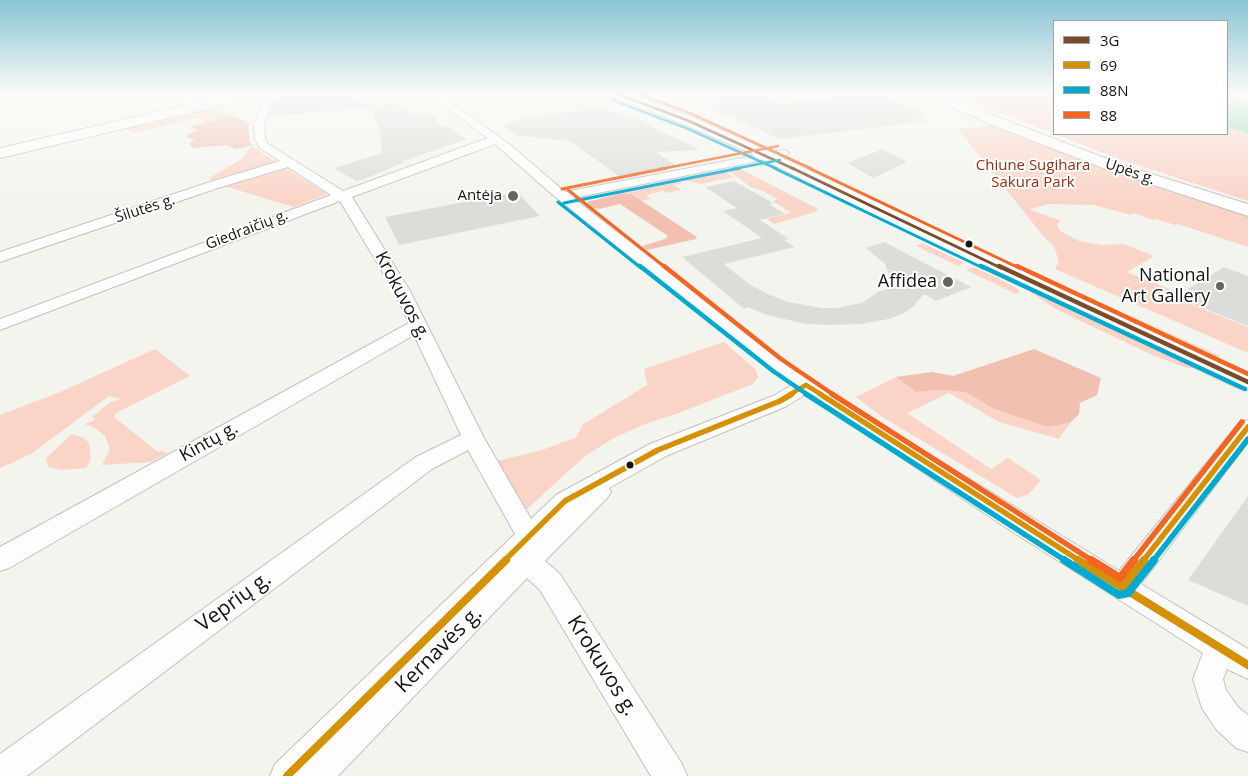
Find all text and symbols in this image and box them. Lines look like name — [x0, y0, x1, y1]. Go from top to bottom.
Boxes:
legend — [1053, 20, 1228, 135]
text: 3G — [1100, 30, 1119, 50]
text: 69 — [1100, 55, 1117, 75]
text: 88N — [1100, 80, 1128, 100]
text: 88 — [1100, 105, 1117, 125]
street label: Upės g. — [1103, 155, 1157, 189]
park label: Chiune Sugihara Sakura Park — [976, 157, 1090, 192]
place label: Antėja — [457, 187, 502, 205]
marker: Antėja — [506, 189, 520, 203]
street label: Šilutės g. — [113, 191, 177, 227]
street label: Giedraičių g. — [203, 206, 291, 254]
unlabelled marker — [964, 239, 974, 249]
street label: Krokuvos g. — [370, 248, 434, 344]
place label: National Art Gallery — [1122, 265, 1210, 308]
place label: Affidea — [878, 271, 937, 293]
marker: Affidea — [941, 275, 955, 289]
marker: National Art Gallery — [1214, 280, 1226, 292]
street label: Kintų g. — [176, 417, 242, 467]
unlabelled marker — [625, 460, 635, 470]
street label: Veprių g. — [192, 566, 276, 638]
street label: Kernavės g. — [390, 601, 488, 699]
street label: Krokuvos g. — [561, 611, 643, 721]

